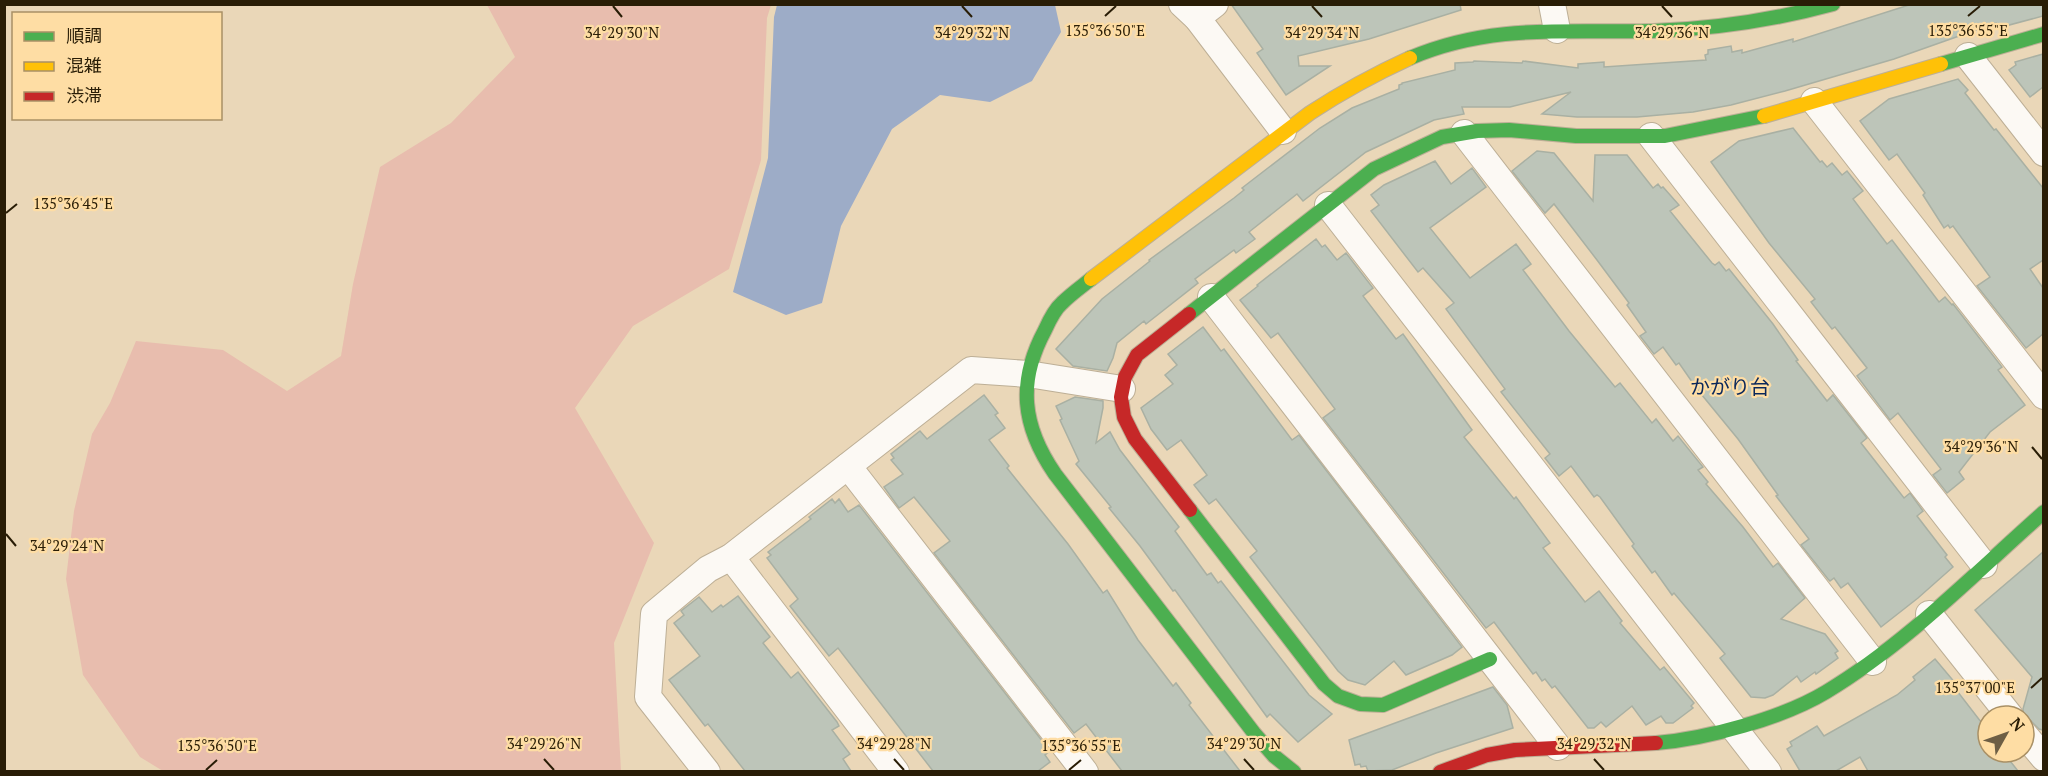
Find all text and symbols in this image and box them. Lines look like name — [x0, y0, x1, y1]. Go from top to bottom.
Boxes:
legend — [12, 12, 222, 120]
text: 135°36'50"E — [1065, 20, 1145, 40]
text: 135°36'55"E — [1928, 20, 2008, 40]
text: 34°29'30"N — [585, 22, 659, 42]
text: 34°29'32"N — [935, 22, 1009, 42]
text: 34°29'34"N — [1285, 22, 1359, 42]
text: 34°29'36"N — [1635, 22, 1709, 42]
text: 順調 — [66, 23, 102, 47]
text: 混雑 — [66, 53, 102, 77]
text: 渋滞 — [66, 83, 102, 107]
text: 135°36'45"E — [33, 193, 113, 213]
district label: かがり台 — [1690, 373, 1770, 400]
text: 34°29'36"N — [1944, 436, 2018, 456]
text: 34°29'24"N — [30, 535, 104, 555]
text: 135°37'00"E — [1935, 677, 2015, 697]
north arrow — [1976, 704, 2036, 764]
text: N — [2005, 713, 2030, 736]
text: 34°29'26"N — [507, 733, 581, 753]
text: 34°29'28"N — [857, 733, 931, 753]
text: 34°29'30"N — [1207, 733, 1281, 753]
text: 34°29'32"N — [1557, 733, 1631, 753]
text: 135°36'50"E — [177, 735, 257, 755]
text: 135°36'55"E — [1041, 735, 1121, 755]

